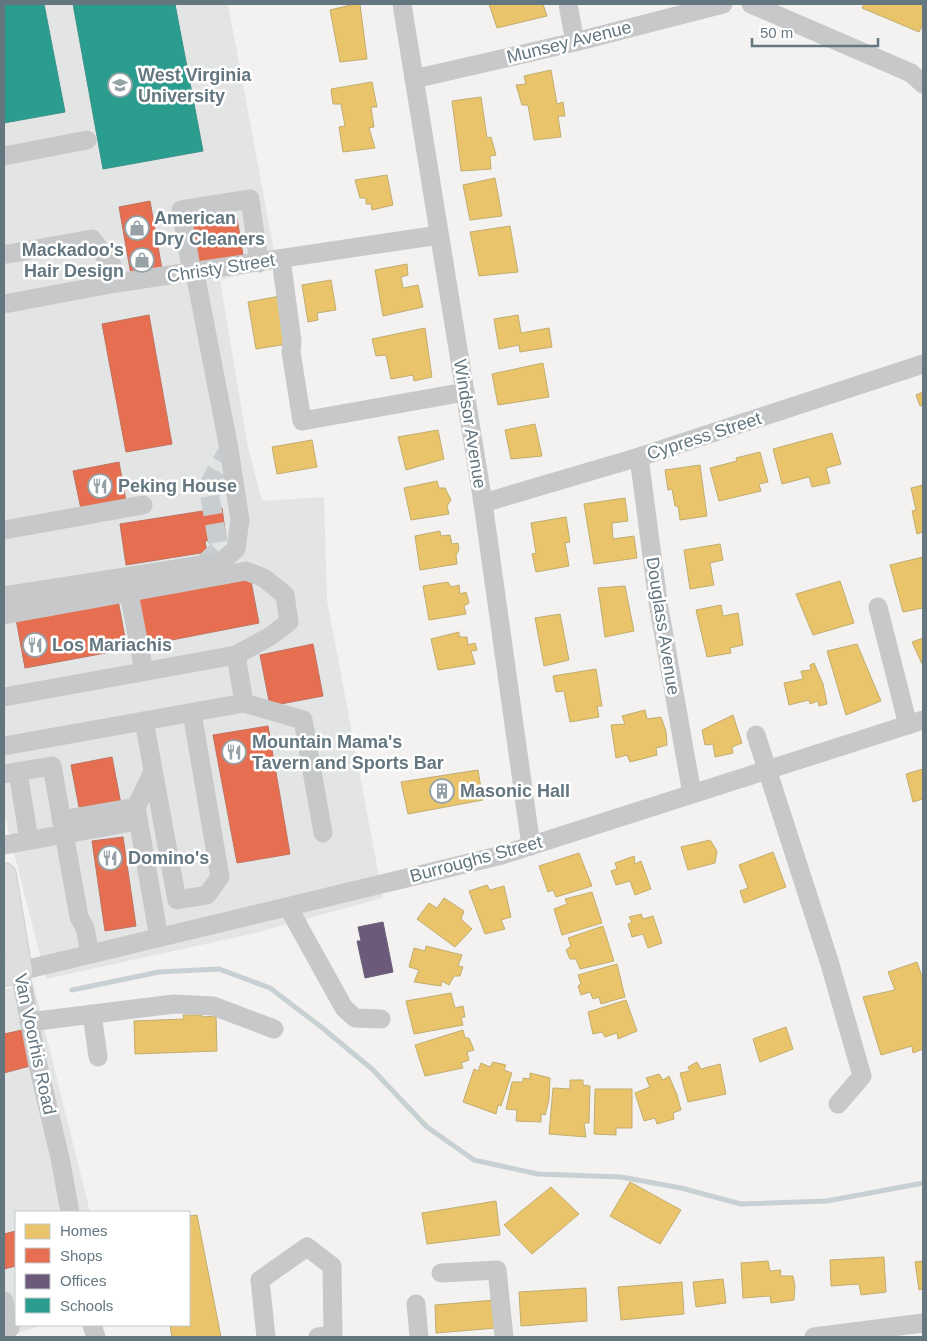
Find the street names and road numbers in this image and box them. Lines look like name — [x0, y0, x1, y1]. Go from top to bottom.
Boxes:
street label: Munsey Avenue — [505, 17, 633, 67]
street label: Christy Street — [166, 250, 276, 286]
street label: Windsor Avenue — [450, 358, 490, 490]
street label: Cypress Street — [644, 408, 764, 464]
street label: Douglass Avenue — [642, 555, 684, 697]
street label: Burroughs Street — [408, 832, 544, 886]
street label: Van Voorhis Road — [10, 972, 60, 1116]

